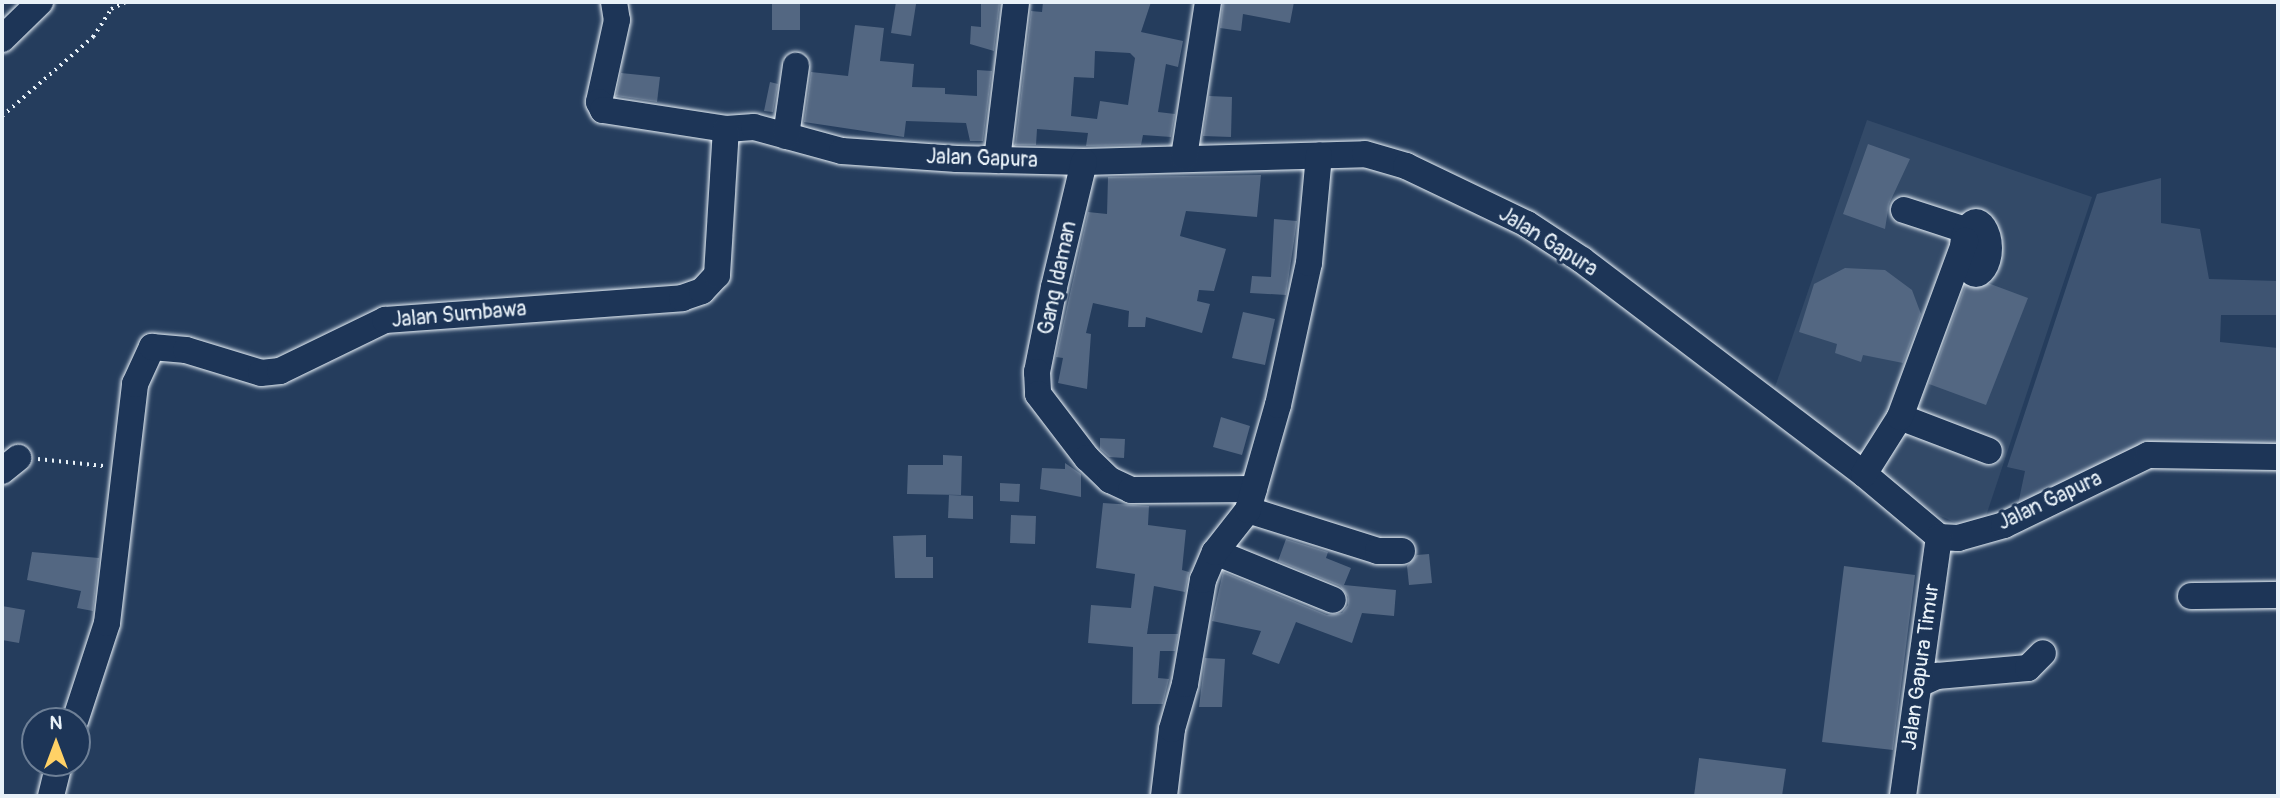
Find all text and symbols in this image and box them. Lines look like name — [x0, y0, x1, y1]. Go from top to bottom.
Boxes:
street label: Jalan Gapura — [926, 144, 1038, 174]
street label: Jalan Gapura — [1494, 202, 1602, 282]
street label: Gang Idaman — [1034, 219, 1082, 337]
street label: Jalan Sumbawa — [391, 297, 527, 333]
street label: Jalan Gapura — [1994, 466, 2106, 536]
street label: Jalan Gapura Timur — [1897, 582, 1945, 752]
north arrow — [21, 707, 91, 777]
text: N — [50, 711, 62, 735]

